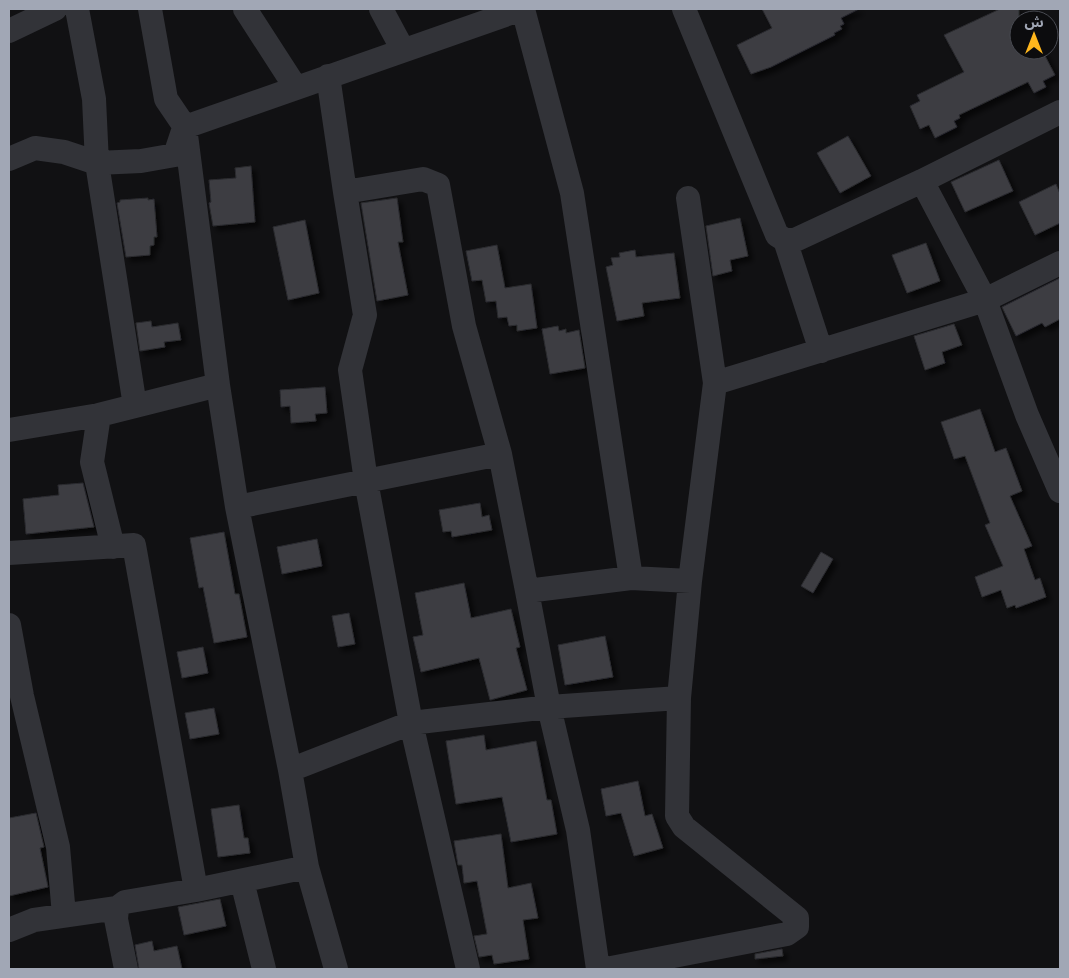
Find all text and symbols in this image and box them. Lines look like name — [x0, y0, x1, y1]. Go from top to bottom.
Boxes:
north arrow — [1009, 10, 1059, 60]
text: ش — [1024, 14, 1044, 30]

